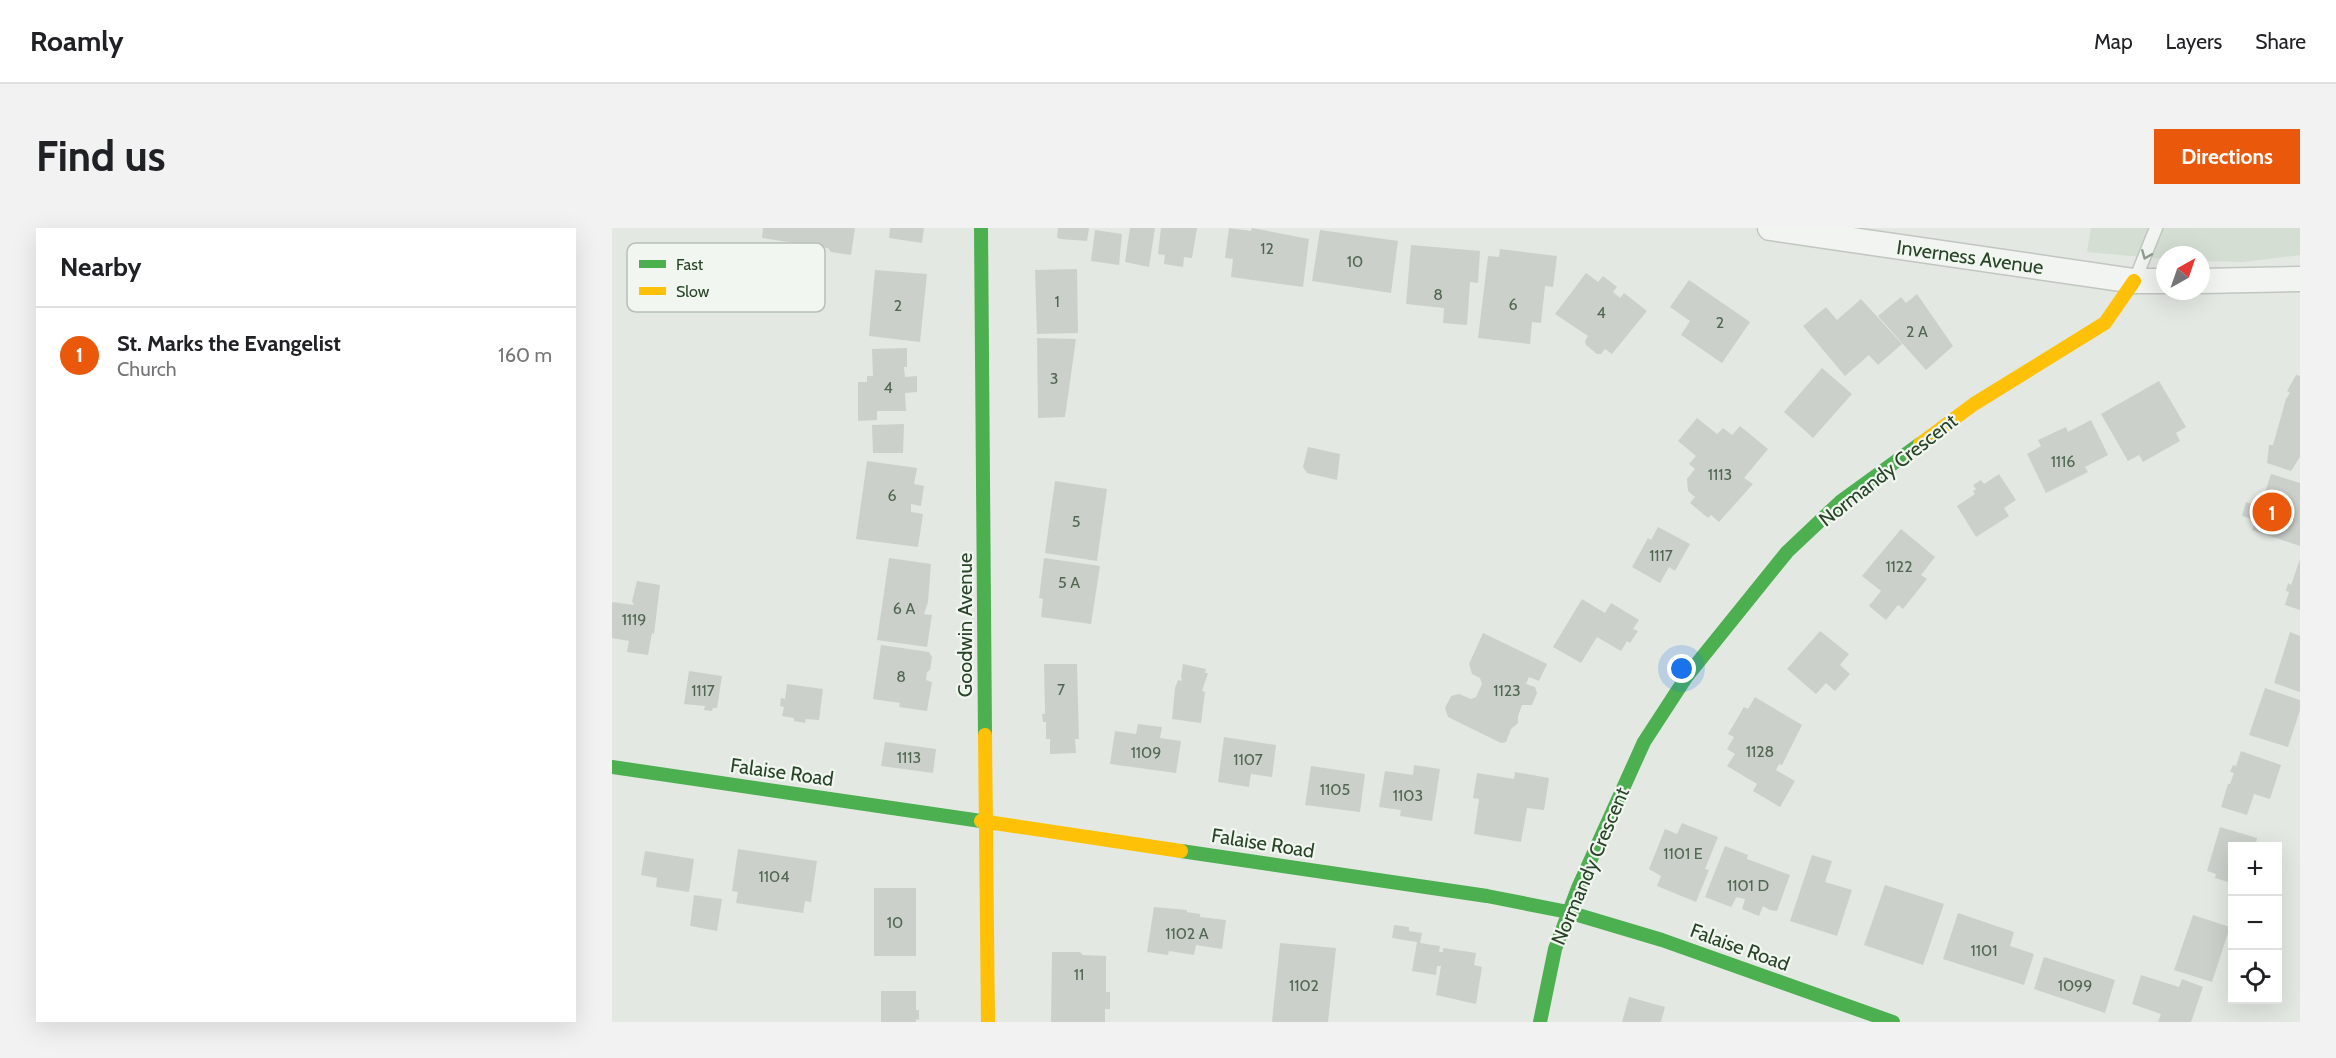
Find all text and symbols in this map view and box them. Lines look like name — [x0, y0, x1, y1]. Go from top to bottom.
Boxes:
text: Roamly — [30, 24, 124, 58]
text: Map — [2094, 29, 2133, 54]
text: Layers — [2166, 29, 2222, 54]
text: Share — [2255, 29, 2306, 54]
button: Directions — [2154, 129, 2300, 184]
text: Find us — [36, 130, 165, 182]
street label: Inverness Avenue — [1895, 235, 2045, 279]
house number: 12 — [1260, 239, 1274, 258]
legend — [627, 243, 825, 312]
north arrow — [2156, 246, 2210, 300]
one-way arrow — [2141, 248, 2153, 259]
text: Nearby — [60, 251, 141, 283]
house number: 10 — [1347, 252, 1363, 271]
text: Fast — [676, 255, 704, 274]
text: Slow — [676, 282, 710, 301]
house number: 8 — [1433, 285, 1443, 304]
house number: 1 — [1054, 292, 1060, 311]
house number: 6 — [1508, 295, 1518, 314]
house number: 2 — [894, 296, 902, 315]
house number: 4 — [1596, 303, 1606, 322]
house number: 2 — [1716, 313, 1724, 332]
house number: 2 A — [1906, 322, 1928, 341]
text: St. Marks the Evangelist — [117, 330, 341, 357]
text: 1 — [76, 343, 83, 367]
text: 160 m — [498, 343, 552, 367]
text: Church — [117, 357, 177, 381]
house number: 3 — [1050, 369, 1058, 388]
house number: 4 — [883, 378, 893, 397]
street label: Normandy Crescent — [1814, 408, 1962, 531]
house number: 1116 — [2051, 452, 2075, 471]
house number: 1113 — [1708, 465, 1732, 484]
house number: 6 — [887, 486, 897, 505]
pin: 1 — [2252, 490, 2292, 534]
house number: 5 — [1072, 512, 1080, 531]
house number: 1117 — [1649, 546, 1673, 565]
street label: Goodwin Avenue — [953, 553, 977, 697]
house number: 1122 — [1885, 557, 1913, 576]
house number: 5 A — [1058, 573, 1080, 592]
house number: 6 A — [893, 599, 915, 618]
house number: 1119 — [622, 610, 646, 629]
your location — [1667, 654, 1696, 683]
house number: 8 — [896, 667, 906, 686]
house number: 7 — [1057, 680, 1065, 699]
house number: 1117 — [691, 681, 715, 700]
house number: 1123 — [1493, 681, 1521, 700]
house number: 1128 — [1746, 742, 1774, 761]
house number: 1109 — [1131, 743, 1161, 762]
house number: 1113 — [897, 748, 921, 767]
house number: 1107 — [1233, 750, 1263, 769]
street label: Falaise Road — [729, 753, 835, 791]
house number: 1105 — [1320, 780, 1350, 799]
street label: Normandy Crescent — [1546, 783, 1634, 948]
house number: 1103 — [1393, 786, 1423, 805]
street label: Falaise Road — [1210, 823, 1316, 863]
map controls — [2228, 842, 2282, 1004]
button: + — [2228, 842, 2282, 896]
house number: 1101 E — [1663, 844, 1703, 863]
house number: 1104 — [759, 867, 789, 886]
house number: 1101 D — [1727, 876, 1769, 895]
button: − — [2228, 896, 2282, 950]
house number: 10 — [887, 913, 903, 932]
street label: Falaise Road — [1687, 918, 1793, 976]
house number: 1102 A — [1165, 924, 1209, 943]
house number: 1101 — [1971, 941, 1997, 960]
button: locate — [2228, 950, 2282, 1004]
house number: 11 — [1074, 965, 1084, 984]
house number: 1102 — [1289, 976, 1319, 995]
house number: 1099 — [2058, 976, 2092, 995]

